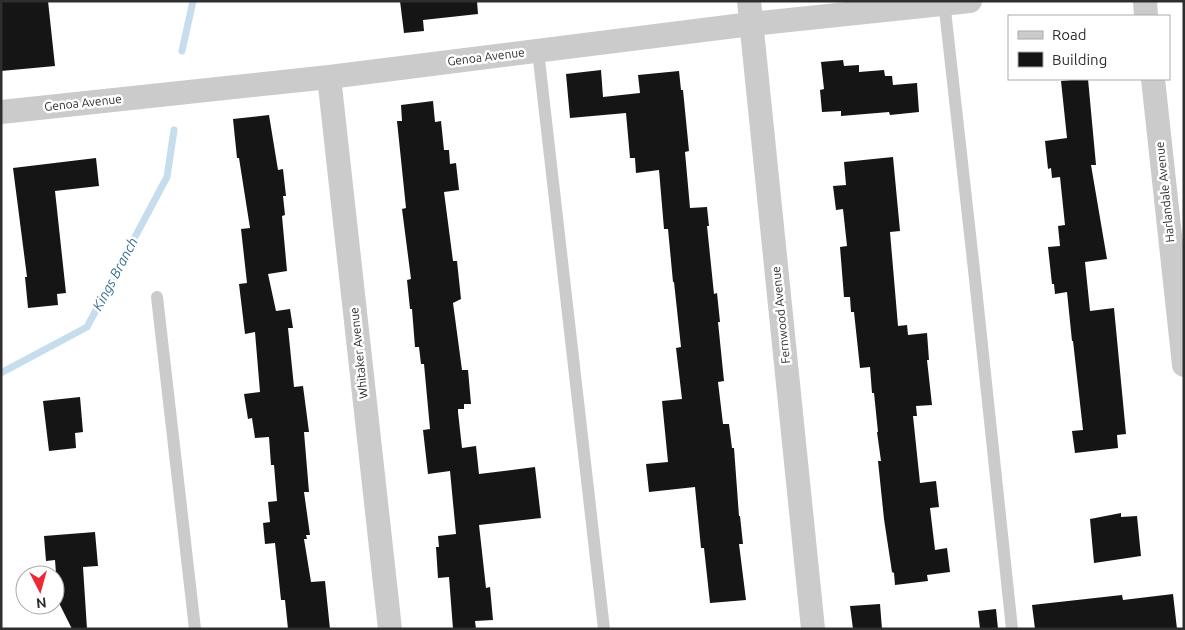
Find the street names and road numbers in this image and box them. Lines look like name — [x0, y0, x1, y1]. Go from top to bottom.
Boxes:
street label: Genoa Avenue — [447, 45, 525, 68]
street label: Genoa Avenue — [44, 92, 122, 113]
street label: Harlandale Avenue — [1153, 141, 1176, 243]
street label: Fernwood Avenue — [769, 266, 792, 364]
street label: Whitaker Avenue — [347, 307, 370, 399]

